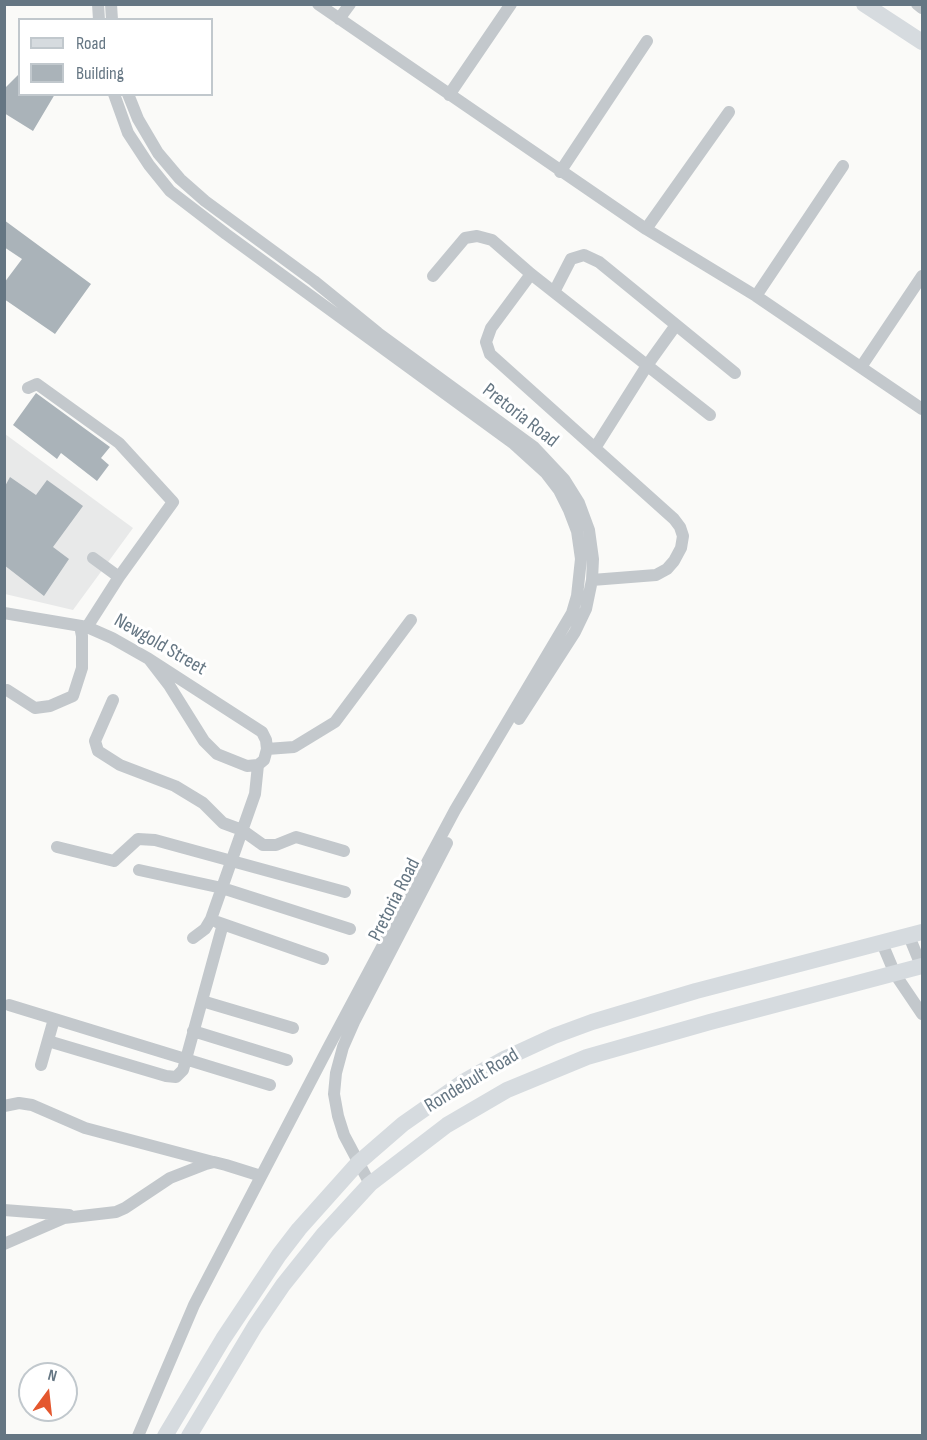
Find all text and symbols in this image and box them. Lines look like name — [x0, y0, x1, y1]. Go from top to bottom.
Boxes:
legend — [18, 18, 213, 96]
text: Road — [76, 33, 106, 54]
text: Building — [76, 63, 124, 84]
street label: Pretoria Road — [477, 379, 563, 453]
street label: Newgold Street — [110, 609, 210, 681]
street label: Pretoria Road — [364, 855, 426, 945]
street label: Rondebult Road — [421, 1044, 523, 1118]
north arrow — [18, 1362, 78, 1422]
text: N — [46, 1366, 59, 1386]

